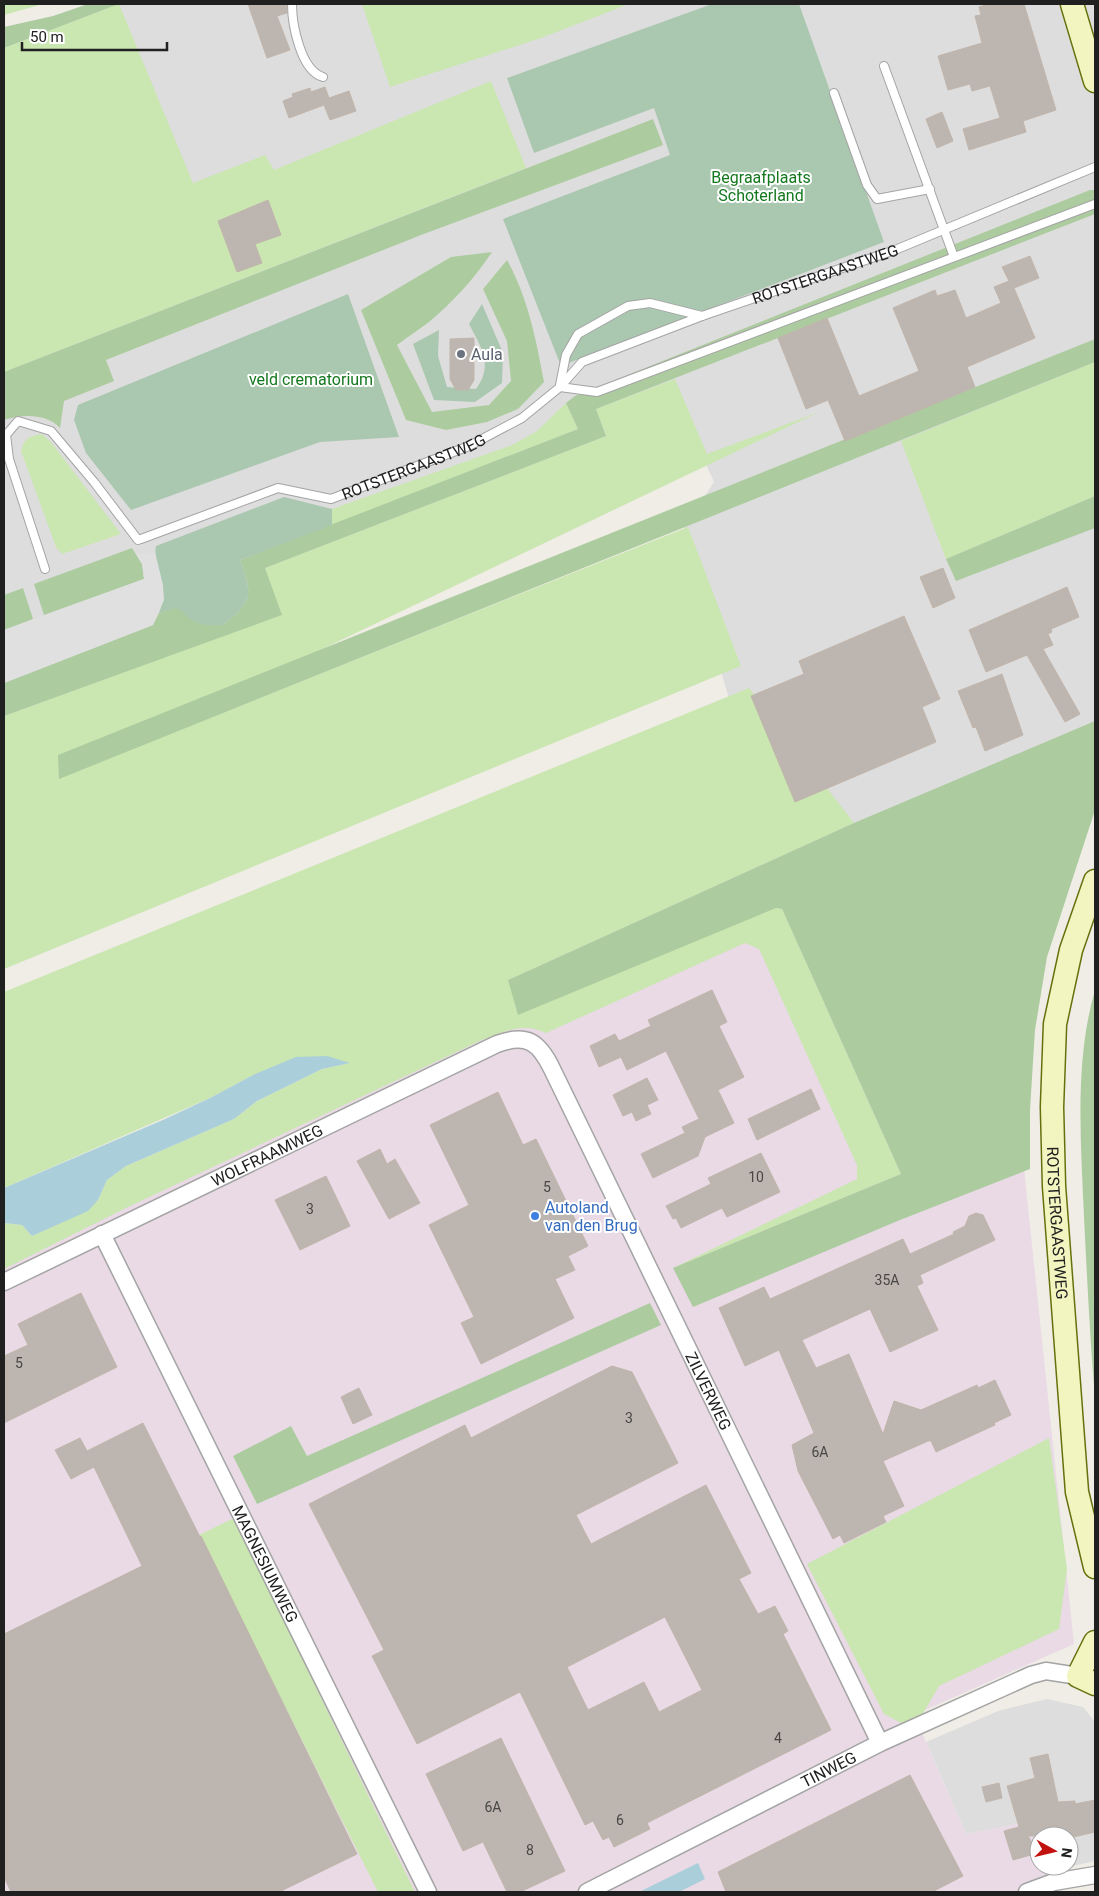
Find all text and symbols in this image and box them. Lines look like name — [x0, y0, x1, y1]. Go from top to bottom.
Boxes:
scale bar — [22, 20, 168, 52]
text: 50 m — [30, 28, 64, 46]
park label: Begraafplaats Schoterland — [711, 168, 811, 205]
street label: ROTSTERGAASTWEG — [750, 241, 901, 308]
place label: Aula — [471, 345, 503, 364]
marker: Aula — [455, 348, 467, 360]
park label: veld crematorium — [249, 370, 373, 389]
street label: ROTSTERGAASTWEG — [339, 430, 489, 504]
street label: WOLFRAAMWEG — [208, 1121, 326, 1190]
street label: ROTSTERGAASTWEG — [1043, 1146, 1072, 1300]
house number: 10 — [748, 1169, 764, 1185]
house number: 5 — [543, 1179, 551, 1195]
place label: Autoland van den Brug — [545, 1198, 638, 1235]
house number: 3 — [306, 1201, 314, 1217]
marker: Autoland van den Brug — [529, 1210, 541, 1222]
house number: 35A — [875, 1272, 899, 1288]
street label: ZILVERWEG — [681, 1349, 735, 1433]
house number: 5 — [15, 1355, 23, 1371]
house number: 3 — [625, 1410, 633, 1426]
house number: 6A — [811, 1444, 829, 1460]
street label: MAGNESIUMWEG — [228, 1502, 302, 1626]
house number: 4 — [774, 1730, 782, 1746]
street label: TINWEG — [798, 1748, 860, 1792]
house number: 6A — [484, 1799, 502, 1815]
house number: 6 — [616, 1812, 624, 1828]
north arrow — [1029, 1826, 1079, 1876]
house number: 8 — [526, 1842, 534, 1858]
text: N — [1058, 1847, 1075, 1859]

